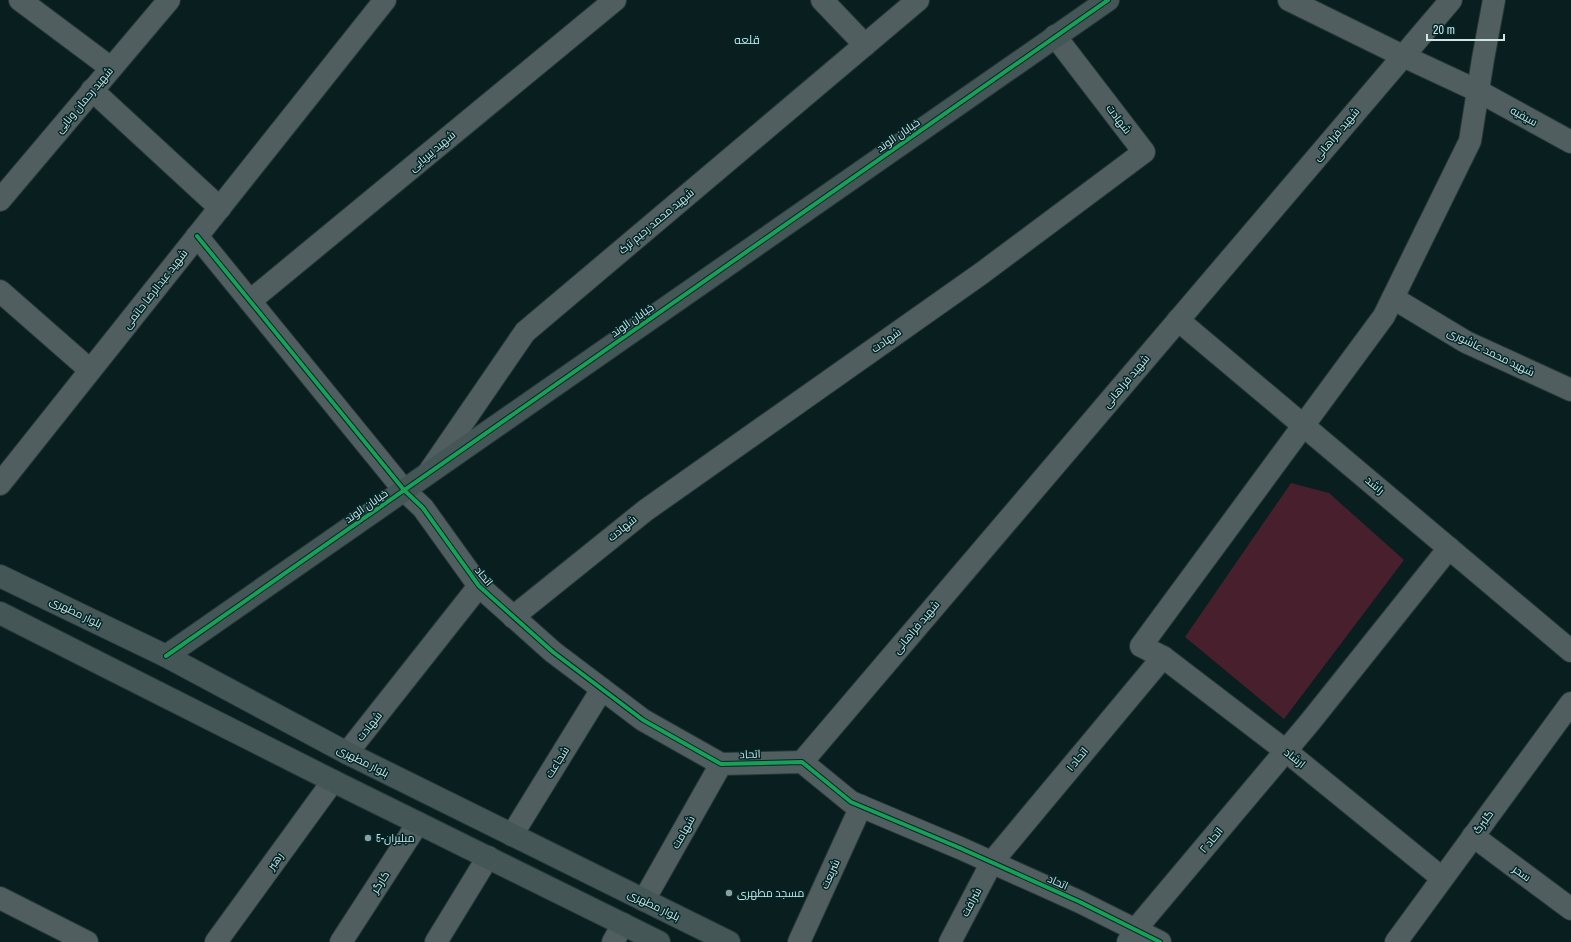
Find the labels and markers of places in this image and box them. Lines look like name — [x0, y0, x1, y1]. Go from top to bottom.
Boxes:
place label: مبلیران-5 — [376, 831, 415, 845]
marker: مبلیران-5 — [363, 833, 373, 843]
place label: مسجد مطهری — [737, 886, 804, 900]
marker: مسجد مطهری — [724, 888, 734, 898]

